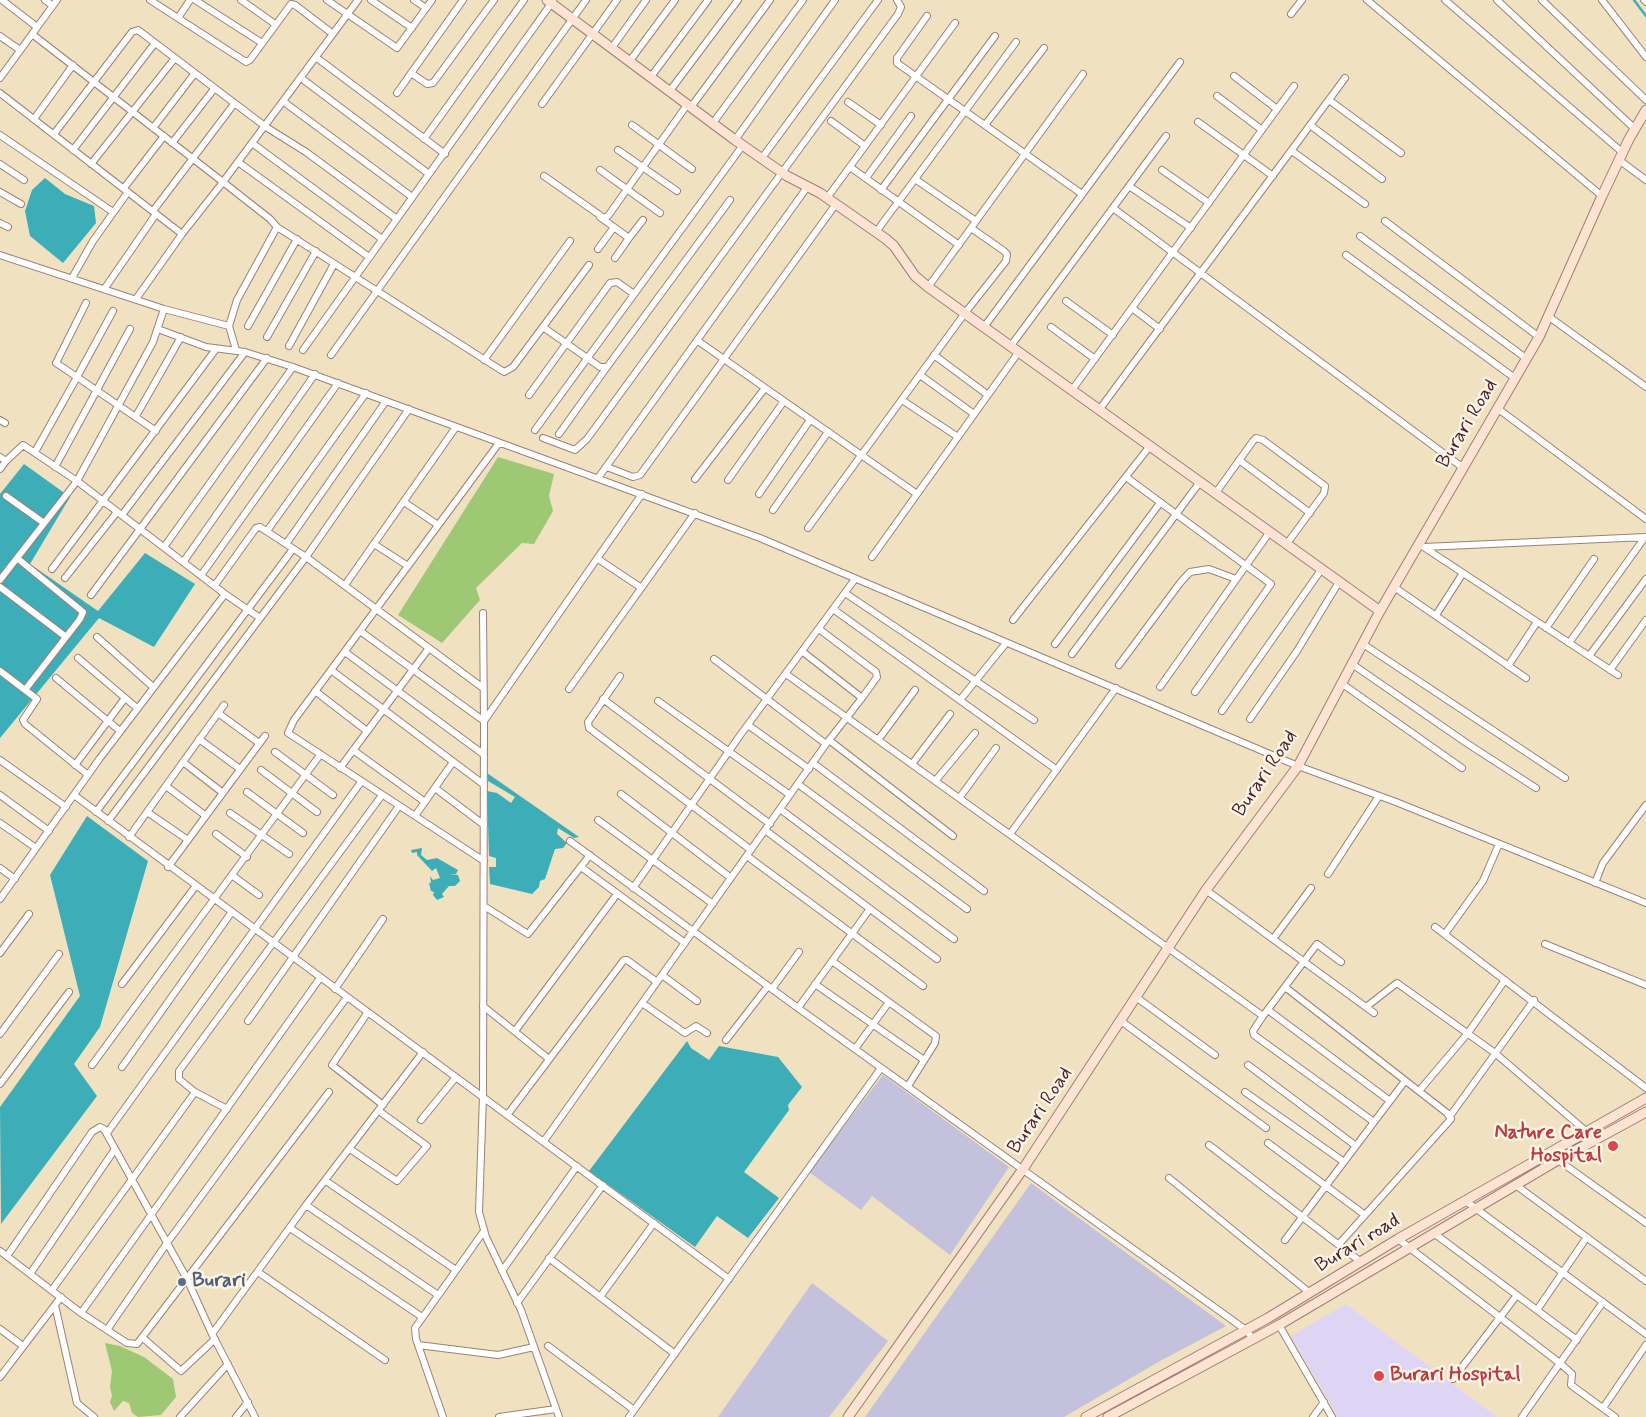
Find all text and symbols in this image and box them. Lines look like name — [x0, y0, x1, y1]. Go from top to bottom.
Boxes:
street label: Burari Road — [1432, 375, 1504, 473]
street label: Burari Road — [1228, 726, 1304, 822]
street label: Burari Road — [1003, 1063, 1079, 1159]
place label: Nature Care Hospital — [1494, 1122, 1602, 1169]
marker: Nature Care Hospital — [1606, 1139, 1620, 1153]
street label: Burari road — [1311, 1209, 1405, 1279]
place label: Burari — [192, 1270, 246, 1294]
marker: Burari — [176, 1276, 188, 1288]
place label: Burari Hospital — [1390, 1364, 1520, 1388]
marker: Burari Hospital — [1372, 1369, 1386, 1383]

